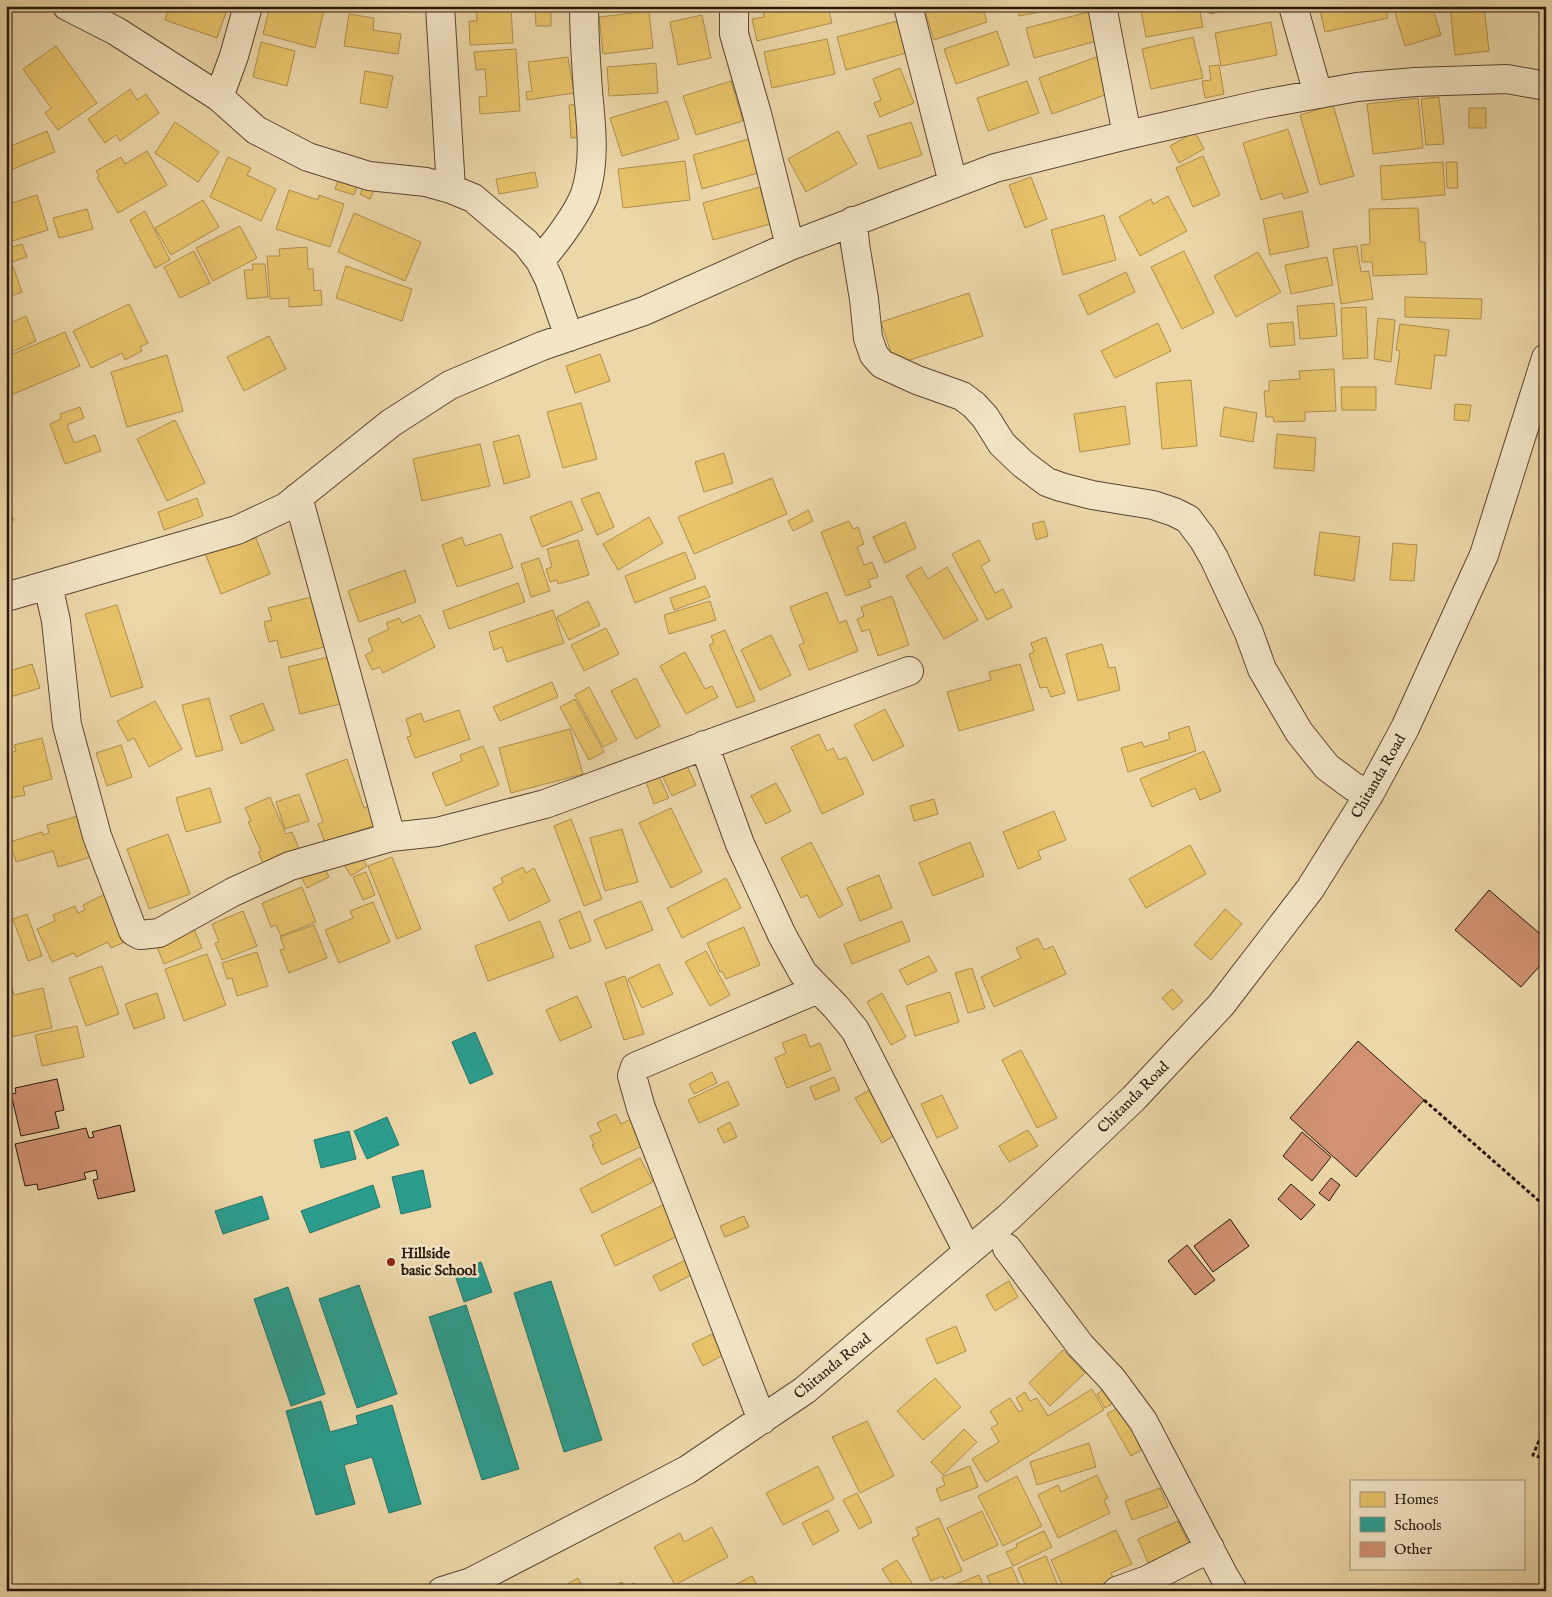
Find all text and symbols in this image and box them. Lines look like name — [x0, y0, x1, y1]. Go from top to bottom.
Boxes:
street label: Chitanda Road — [1347, 730, 1411, 822]
street label: Chitanda Road — [1093, 1057, 1174, 1137]
place label: Hillside basic School — [400, 1244, 478, 1280]
marker: Hillside basic School — [385, 1256, 397, 1268]
street label: Chitanda Road — [790, 1329, 876, 1403]
legend — [1350, 1480, 1524, 1570]
text: Homes — [1394, 1490, 1438, 1509]
text: Schools — [1394, 1516, 1442, 1535]
text: Other — [1394, 1540, 1432, 1559]

